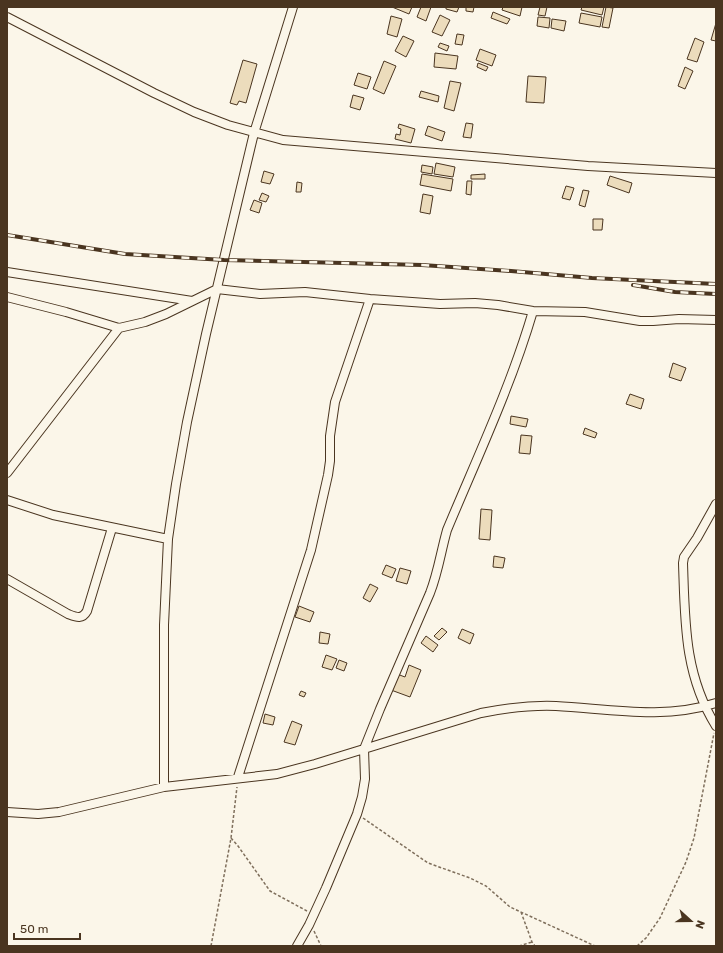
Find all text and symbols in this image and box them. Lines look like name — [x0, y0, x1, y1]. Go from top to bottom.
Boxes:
north arrow — [671, 901, 711, 941]
scale bar — [14, 915, 80, 941]
text: N — [692, 918, 707, 931]
text: 50 m — [20, 922, 48, 936]

